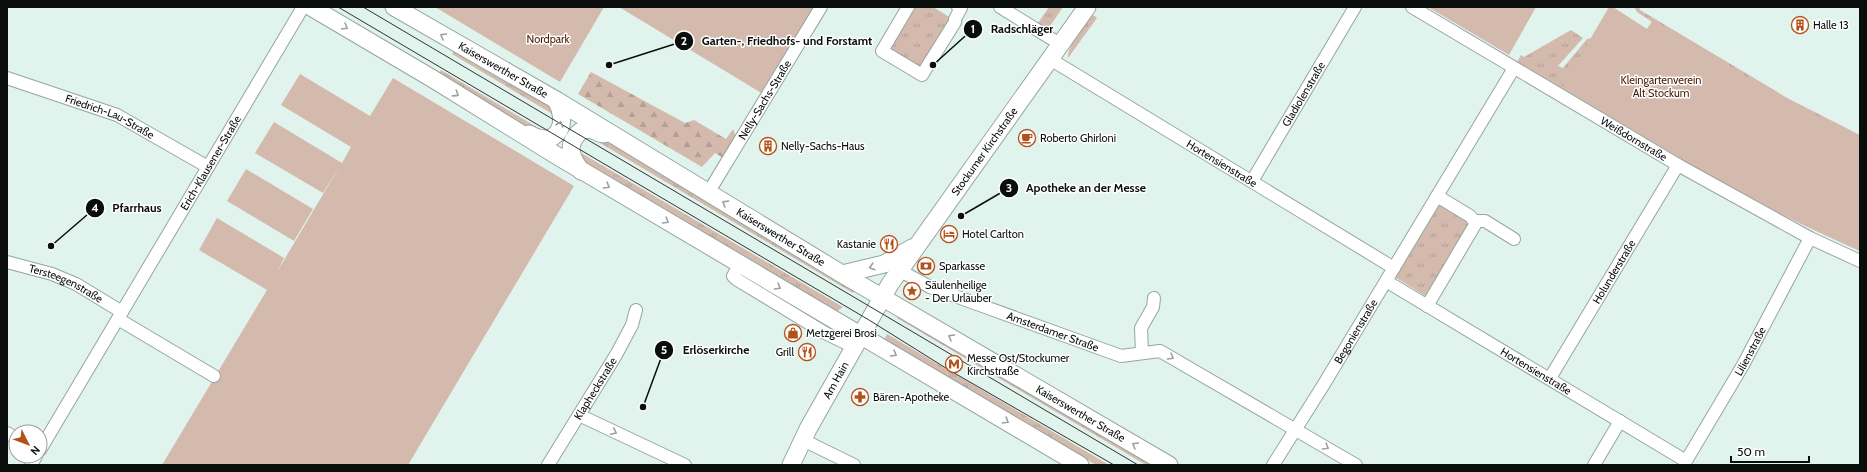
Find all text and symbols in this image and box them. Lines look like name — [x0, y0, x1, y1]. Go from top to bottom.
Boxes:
building icon: Halle 13 — [1790, 15, 1810, 35]
callout: Radschläger — [963, 17, 1061, 41]
place label: Halle 13 — [1813, 18, 1849, 32]
text: 1 — [971, 21, 975, 36]
text: Radschläger — [991, 21, 1053, 36]
one-way arrow — [341, 22, 348, 29]
callout: Garten-, Friedhofs- und Forstamt — [674, 29, 880, 53]
park label: Nordpark — [527, 32, 570, 46]
one-way arrow — [440, 33, 447, 40]
text: 2 — [681, 33, 687, 48]
text: Garten-, Friedhofs- und Forstamt — [702, 33, 872, 48]
street label: Kaiserswerther Straße — [456, 38, 551, 101]
street label: Nelly-Sachs-Straße — [735, 57, 794, 142]
street label: Gladiolenstraße — [1279, 59, 1328, 129]
park label: Kleingartenverein Alt Stockum — [1621, 73, 1701, 100]
one-way arrow — [452, 90, 459, 97]
street label: Friedrich-Lau-Straße — [64, 91, 157, 142]
street label: Stockumer Kirchstraße — [948, 104, 1021, 198]
street label: Erich-Klausener-Straße — [177, 113, 244, 213]
street label: Weißdornstraße — [1598, 114, 1670, 164]
one-way arrow — [556, 121, 564, 128]
cafe icon: Roberto Ghirloni — [1017, 128, 1037, 148]
place label: Roberto Ghirloni — [1040, 131, 1116, 145]
building icon: Nelly-Sachs-Haus — [758, 136, 778, 156]
street label: Hortensienstraße — [1184, 137, 1260, 190]
place label: Nelly-Sachs-Haus — [781, 139, 865, 153]
callout: Apotheke an der Messe — [999, 176, 1154, 200]
text: 3 — [1006, 180, 1012, 195]
text: Apotheke an der Messe — [1026, 180, 1146, 195]
one-way arrow — [603, 181, 610, 188]
callout: Pfarrhaus — [85, 196, 170, 220]
text: 4 — [91, 200, 99, 215]
text: Pfarrhaus — [112, 200, 162, 215]
one-way arrow — [722, 200, 729, 207]
street label: Kaiserswerther Straße — [734, 205, 828, 269]
one-way arrow — [662, 216, 669, 223]
hotel icon: Hotel Carlton — [939, 224, 959, 244]
place label: Hotel Carlton — [962, 227, 1024, 241]
restaurant icon: Kastanie — [879, 234, 899, 254]
place label: Kastanie — [837, 237, 876, 251]
street label: Holunderstraße — [1589, 237, 1639, 306]
bank icon: Sparkasse — [916, 256, 936, 276]
place label: Sparkasse — [939, 259, 986, 273]
street label: Tersteegenstraße — [27, 261, 106, 306]
one-way arrow — [868, 262, 875, 271]
place label: Säulenheilige - Der Urlauber — [925, 278, 992, 305]
place icon: Säulenheilige - Der Urlauber — [902, 281, 922, 301]
one-way arrow — [774, 282, 781, 289]
street label: Begonienstraße — [1331, 296, 1381, 366]
street label: Amsterdamer Straße — [1005, 308, 1101, 355]
shop icon: Metzgerei Brosi — [783, 323, 803, 343]
street label: Lilienstraße — [1731, 324, 1769, 378]
place label: Metzgerei Brosi — [806, 326, 877, 340]
one-way arrow — [948, 334, 955, 341]
callout: Erlöserkirche — [654, 338, 757, 362]
text: 5 — [661, 342, 667, 357]
text: Erlöserkirche — [683, 342, 749, 357]
restaurant icon: Grill — [797, 342, 817, 362]
street label: Hortensienstraße — [1498, 344, 1574, 398]
place label: Grill — [776, 345, 794, 359]
one-way arrow — [890, 349, 897, 356]
place label: Messe Ost/Stockumer Kirchstraße — [967, 351, 1070, 378]
one-way arrow — [1167, 353, 1174, 360]
street label: Klapheckstraße — [571, 354, 620, 422]
metro station icon: Messe Ost/Stockumer Kirchstraße — [944, 354, 964, 374]
street label: Am Hain — [820, 359, 852, 401]
street label: Kaiserswerther Straße — [1034, 382, 1128, 445]
pharmacy icon: Bären-Apotheke — [850, 387, 870, 407]
place label: Bären-Apotheke — [873, 390, 949, 404]
one-way arrow — [1002, 416, 1009, 423]
north arrow — [8, 424, 48, 464]
one-way arrow — [610, 427, 618, 435]
scale bar — [1731, 438, 1809, 464]
text: N — [28, 443, 43, 458]
one-way arrow — [1132, 443, 1139, 450]
one-way arrow — [1322, 443, 1329, 450]
text: 50 m — [1737, 444, 1765, 459]

